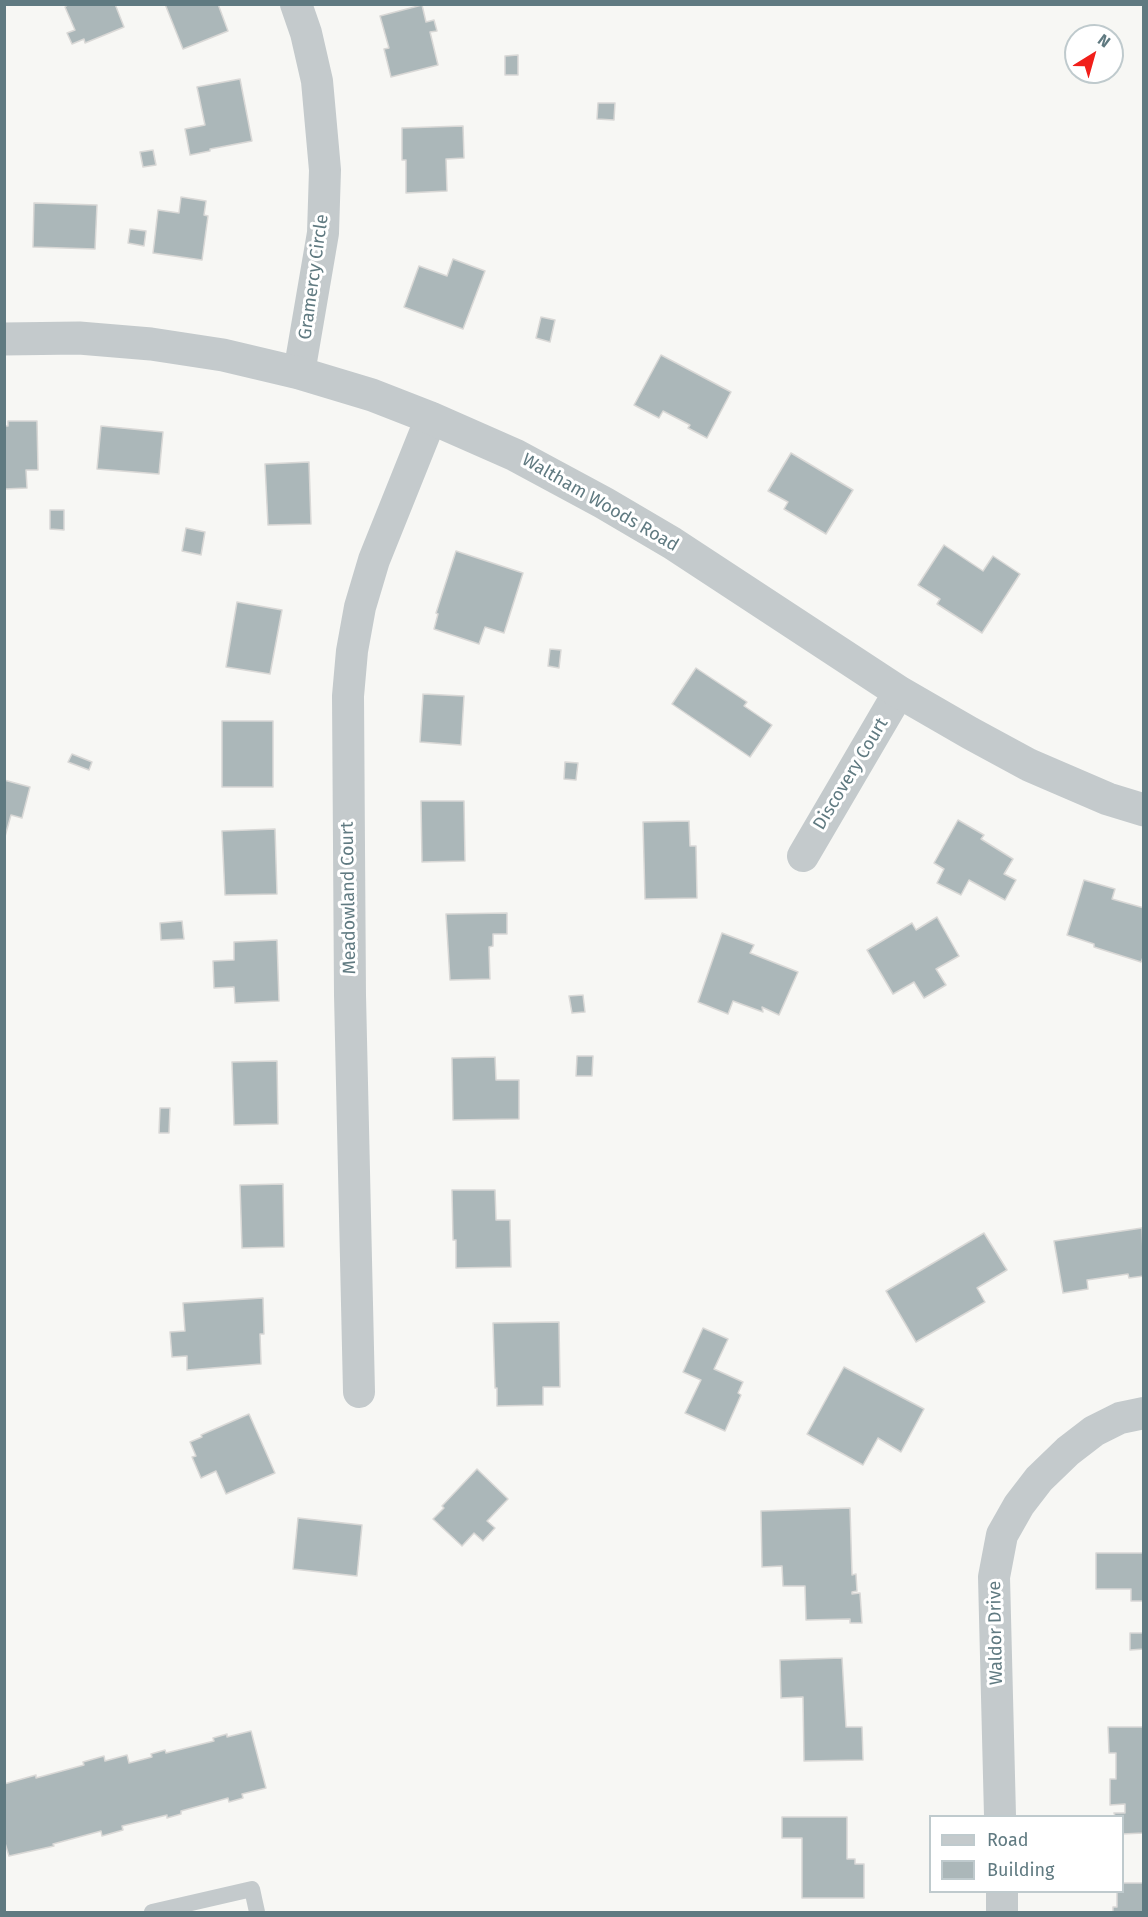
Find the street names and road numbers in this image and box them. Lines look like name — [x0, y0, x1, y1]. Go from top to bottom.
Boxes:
street label: Gramercy Circle — [295, 213, 333, 341]
street label: Waltham Woods Road — [518, 449, 682, 557]
street label: Discovery Court — [809, 714, 893, 834]
street label: Meadowland Court — [337, 821, 361, 975]
street label: Waldor Drive — [984, 1581, 1008, 1685]

